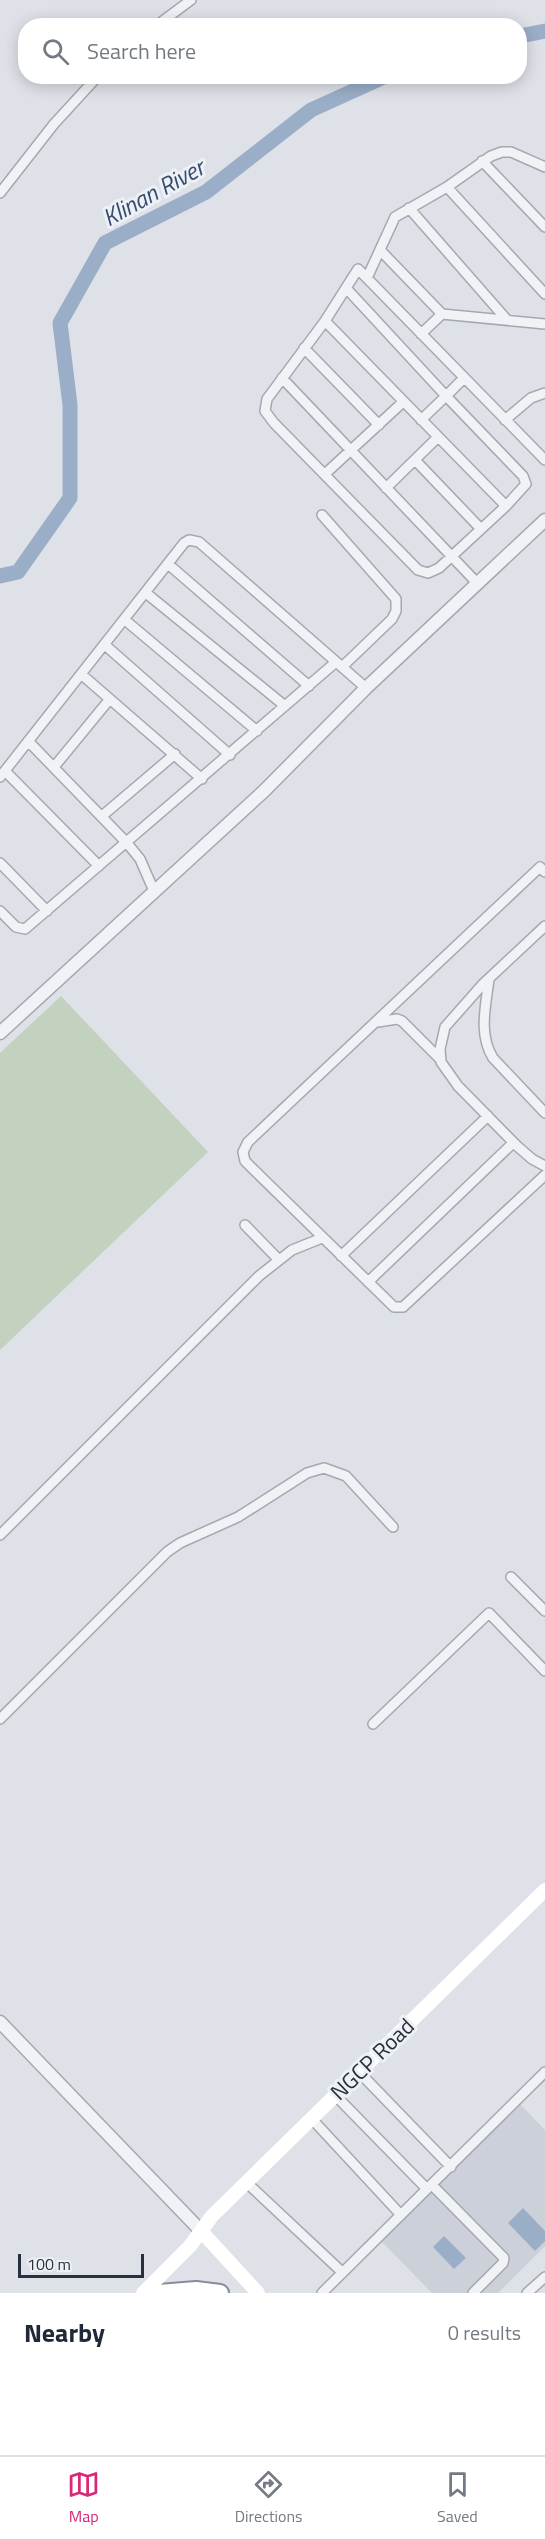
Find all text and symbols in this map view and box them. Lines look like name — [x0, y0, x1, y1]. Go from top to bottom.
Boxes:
search box — [18, 18, 527, 84]
text: Search here — [87, 34, 196, 68]
icon: search — [39, 35, 72, 68]
water label: Klinan River — [95, 148, 213, 235]
street label: NGCP Road — [322, 2010, 422, 2108]
scale bar — [18, 2251, 144, 2278]
text: 100 m — [27, 2252, 71, 2276]
text: Nearby — [24, 2313, 105, 2352]
text: 0 results — [448, 2317, 521, 2348]
tab: Map — [67, 2468, 100, 2528]
tab: Directions — [235, 2468, 303, 2528]
tab: Saved — [437, 2468, 478, 2528]

